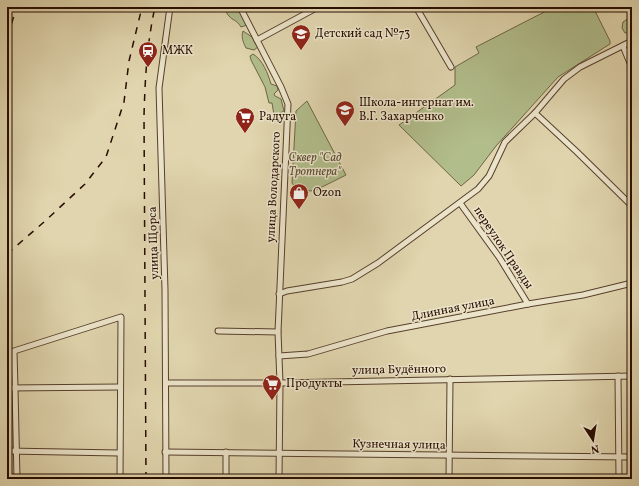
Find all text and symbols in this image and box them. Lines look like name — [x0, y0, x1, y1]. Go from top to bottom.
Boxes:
school or university icon: Детский сад №73 — [290, 23, 312, 51]
place label: Детский сад №73 — [315, 26, 410, 42]
station icon: МЖК — [137, 40, 159, 68]
place label: МЖК — [162, 43, 193, 59]
place label: Школа-интернат им. В.Г. Захарченко — [359, 95, 474, 125]
school or university icon: Школа-интернат им. В.Г. Захарченко — [334, 99, 356, 127]
supermarket icon: Радуга — [234, 106, 256, 134]
place label: Радуга — [259, 109, 296, 125]
street label: улица Володарского — [263, 131, 285, 243]
park label: Сквер "Сад Тротнера" — [289, 150, 342, 180]
shop icon: Ozon — [288, 182, 310, 210]
place label: Ozon — [313, 185, 341, 201]
street label: переулок Правды — [470, 204, 537, 293]
street label: улица Щорса — [145, 206, 163, 280]
street label: Длинная улица — [410, 293, 496, 325]
street label: улица Будённого — [352, 361, 446, 379]
supermarket icon: Продукты — [261, 373, 283, 401]
place label: Продукты — [286, 376, 343, 392]
north arrow — [573, 420, 613, 460]
street label: Кузнечная улица — [352, 436, 446, 454]
text: N — [589, 440, 600, 456]

